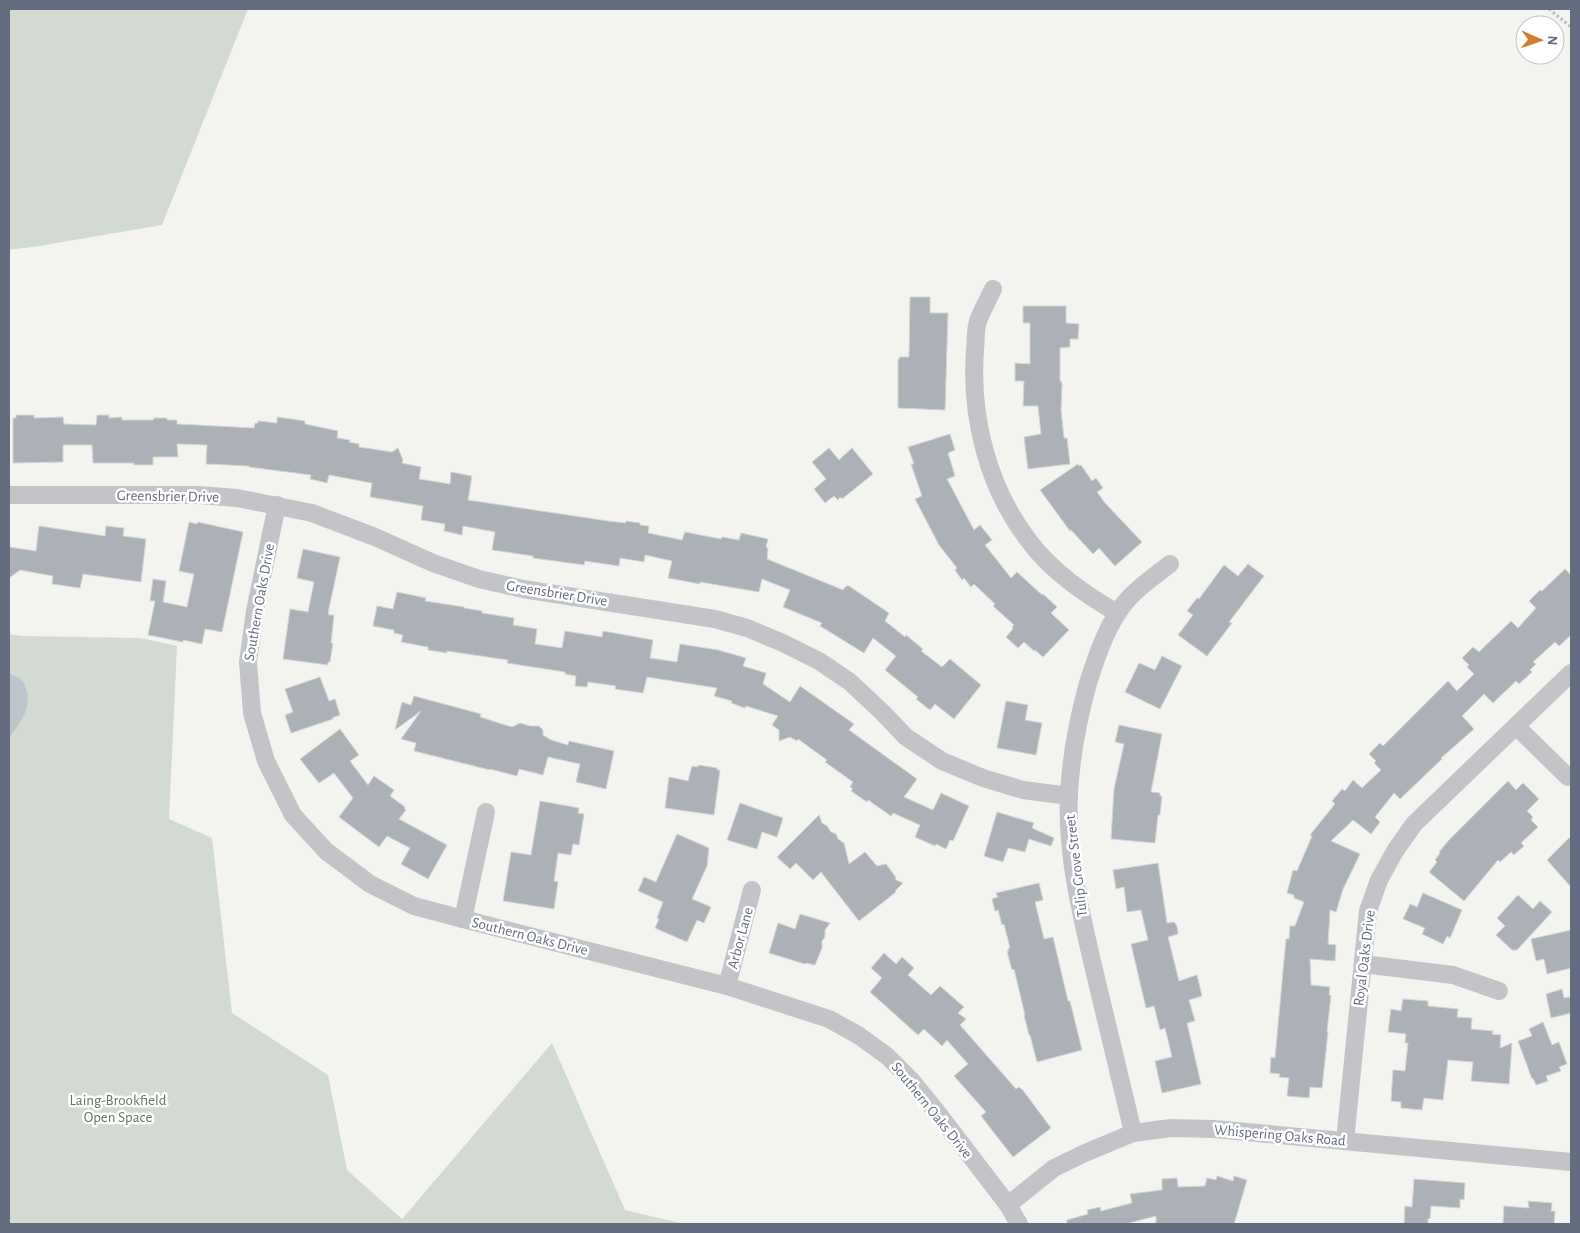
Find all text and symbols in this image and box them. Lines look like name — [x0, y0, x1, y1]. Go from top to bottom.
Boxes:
north arrow — [1515, 15, 1565, 65]
text: N — [1545, 35, 1559, 46]
street label: Greensbrier Drive — [117, 488, 219, 505]
street label: Southern Oaks Drive — [242, 542, 277, 662]
street label: Greensbrier Drive — [505, 578, 609, 609]
street label: Tulip Grove Street — [1063, 814, 1090, 918]
street label: Arbor Lane — [725, 906, 756, 971]
street label: Royal Oaks Drive — [1351, 909, 1378, 1007]
street label: Southern Oaks Drive — [470, 915, 589, 958]
street label: Southern Oaks Drive — [888, 1059, 975, 1161]
park label: Laing-Brookfield Open Space — [69, 1093, 167, 1125]
street label: Whispering Oaks Road — [1214, 1122, 1347, 1149]

